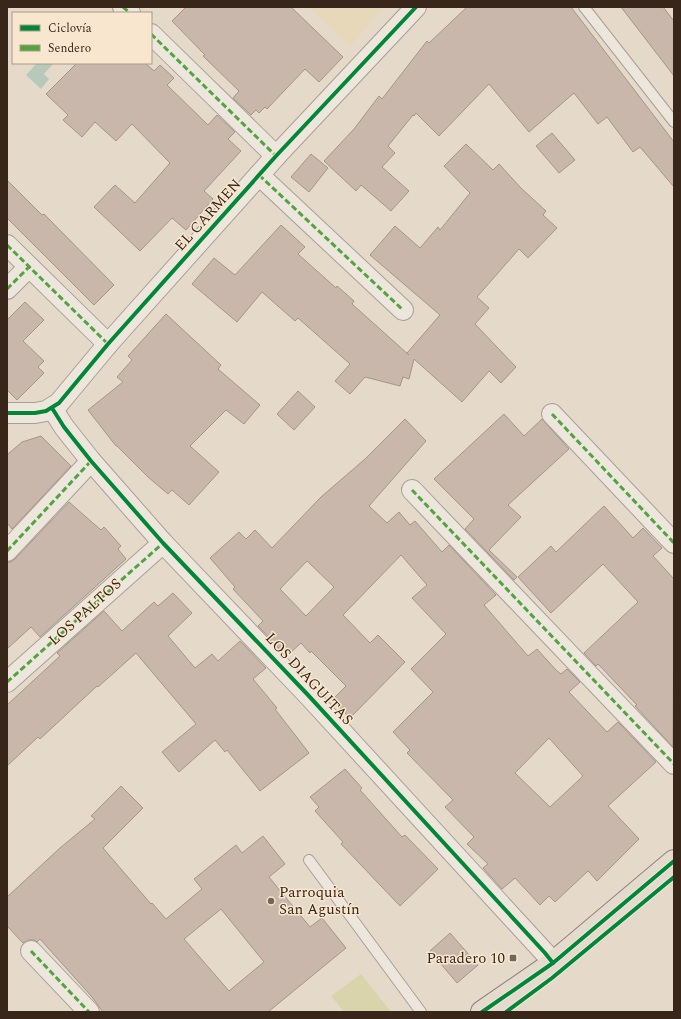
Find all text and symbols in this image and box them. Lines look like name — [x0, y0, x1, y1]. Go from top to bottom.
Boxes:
legend — [12, 12, 152, 64]
text: Ciclovía — [48, 19, 92, 38]
text: Sendero — [48, 39, 91, 58]
street label: EL CARMEN — [169, 174, 247, 256]
street label: LOS PALTOS — [43, 573, 127, 651]
street label: LOS DIAGUITAS — [260, 627, 358, 731]
place label: Parroquia San Agustín — [279, 881, 360, 921]
marker: Parroquia San Agustín — [266, 896, 276, 906]
place label: Paradero 10 — [427, 947, 505, 970]
marker: Paradero 10 — [508, 953, 518, 963]

